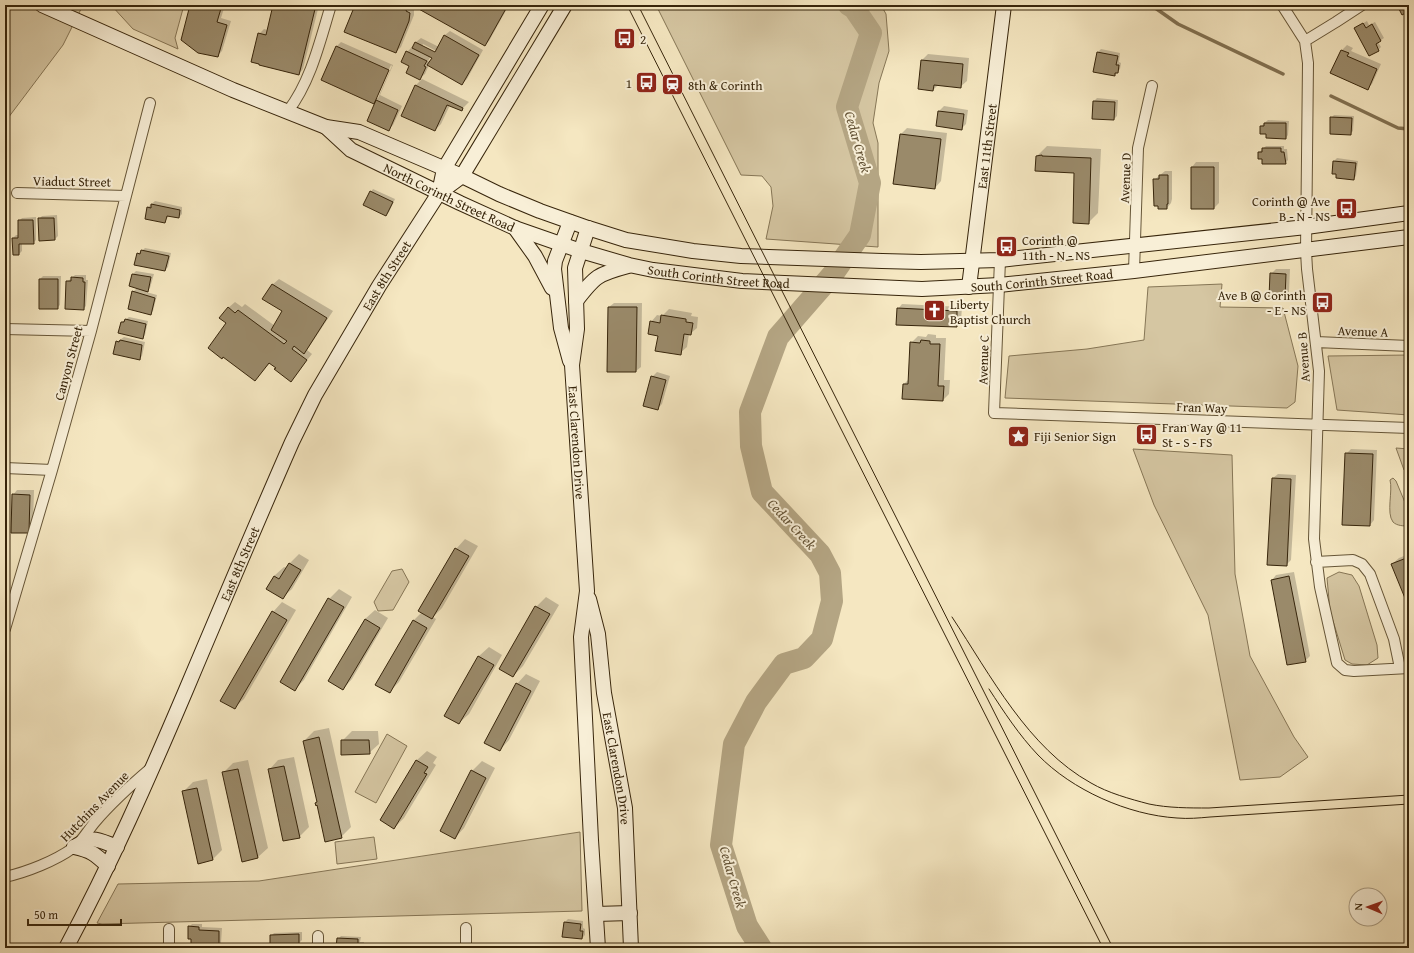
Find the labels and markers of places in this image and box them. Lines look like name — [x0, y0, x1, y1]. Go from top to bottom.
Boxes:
bus stop icon: 2 — [612, 26, 638, 52]
place label: 2 — [640, 30, 646, 49]
bus stop icon: 1 — [634, 70, 660, 96]
station icon: 8th & Corinth — [660, 72, 686, 98]
place label: 1 — [626, 74, 632, 93]
place label: 8th & Corinth — [688, 76, 763, 95]
place label: Corinth @ Ave B - N - NS — [1252, 192, 1330, 226]
bus stop icon: Corinth @ Ave B - N - NS — [1333, 195, 1359, 221]
place label: Corinth @ 11th - N - NS — [1022, 231, 1090, 265]
bus stop icon: Corinth @ 11th - N - NS — [993, 234, 1019, 260]
place label: Ave B @ Corinth - E - NS — [1218, 286, 1307, 320]
bus stop icon: Ave B @ Corinth - E - NS — [1309, 289, 1335, 315]
place label: Liberty Baptist Church — [950, 295, 1032, 329]
church icon: Liberty Baptist Church — [922, 298, 948, 324]
place label: Fran Way @ 11 St - S - FS — [1162, 418, 1242, 452]
bus stop icon: Fran Way @ 11 St - S - FS — [1134, 421, 1160, 447]
place icon: Fiji Senior Sign — [1005, 423, 1031, 449]
place label: Fiji Senior Sign — [1034, 427, 1117, 446]

